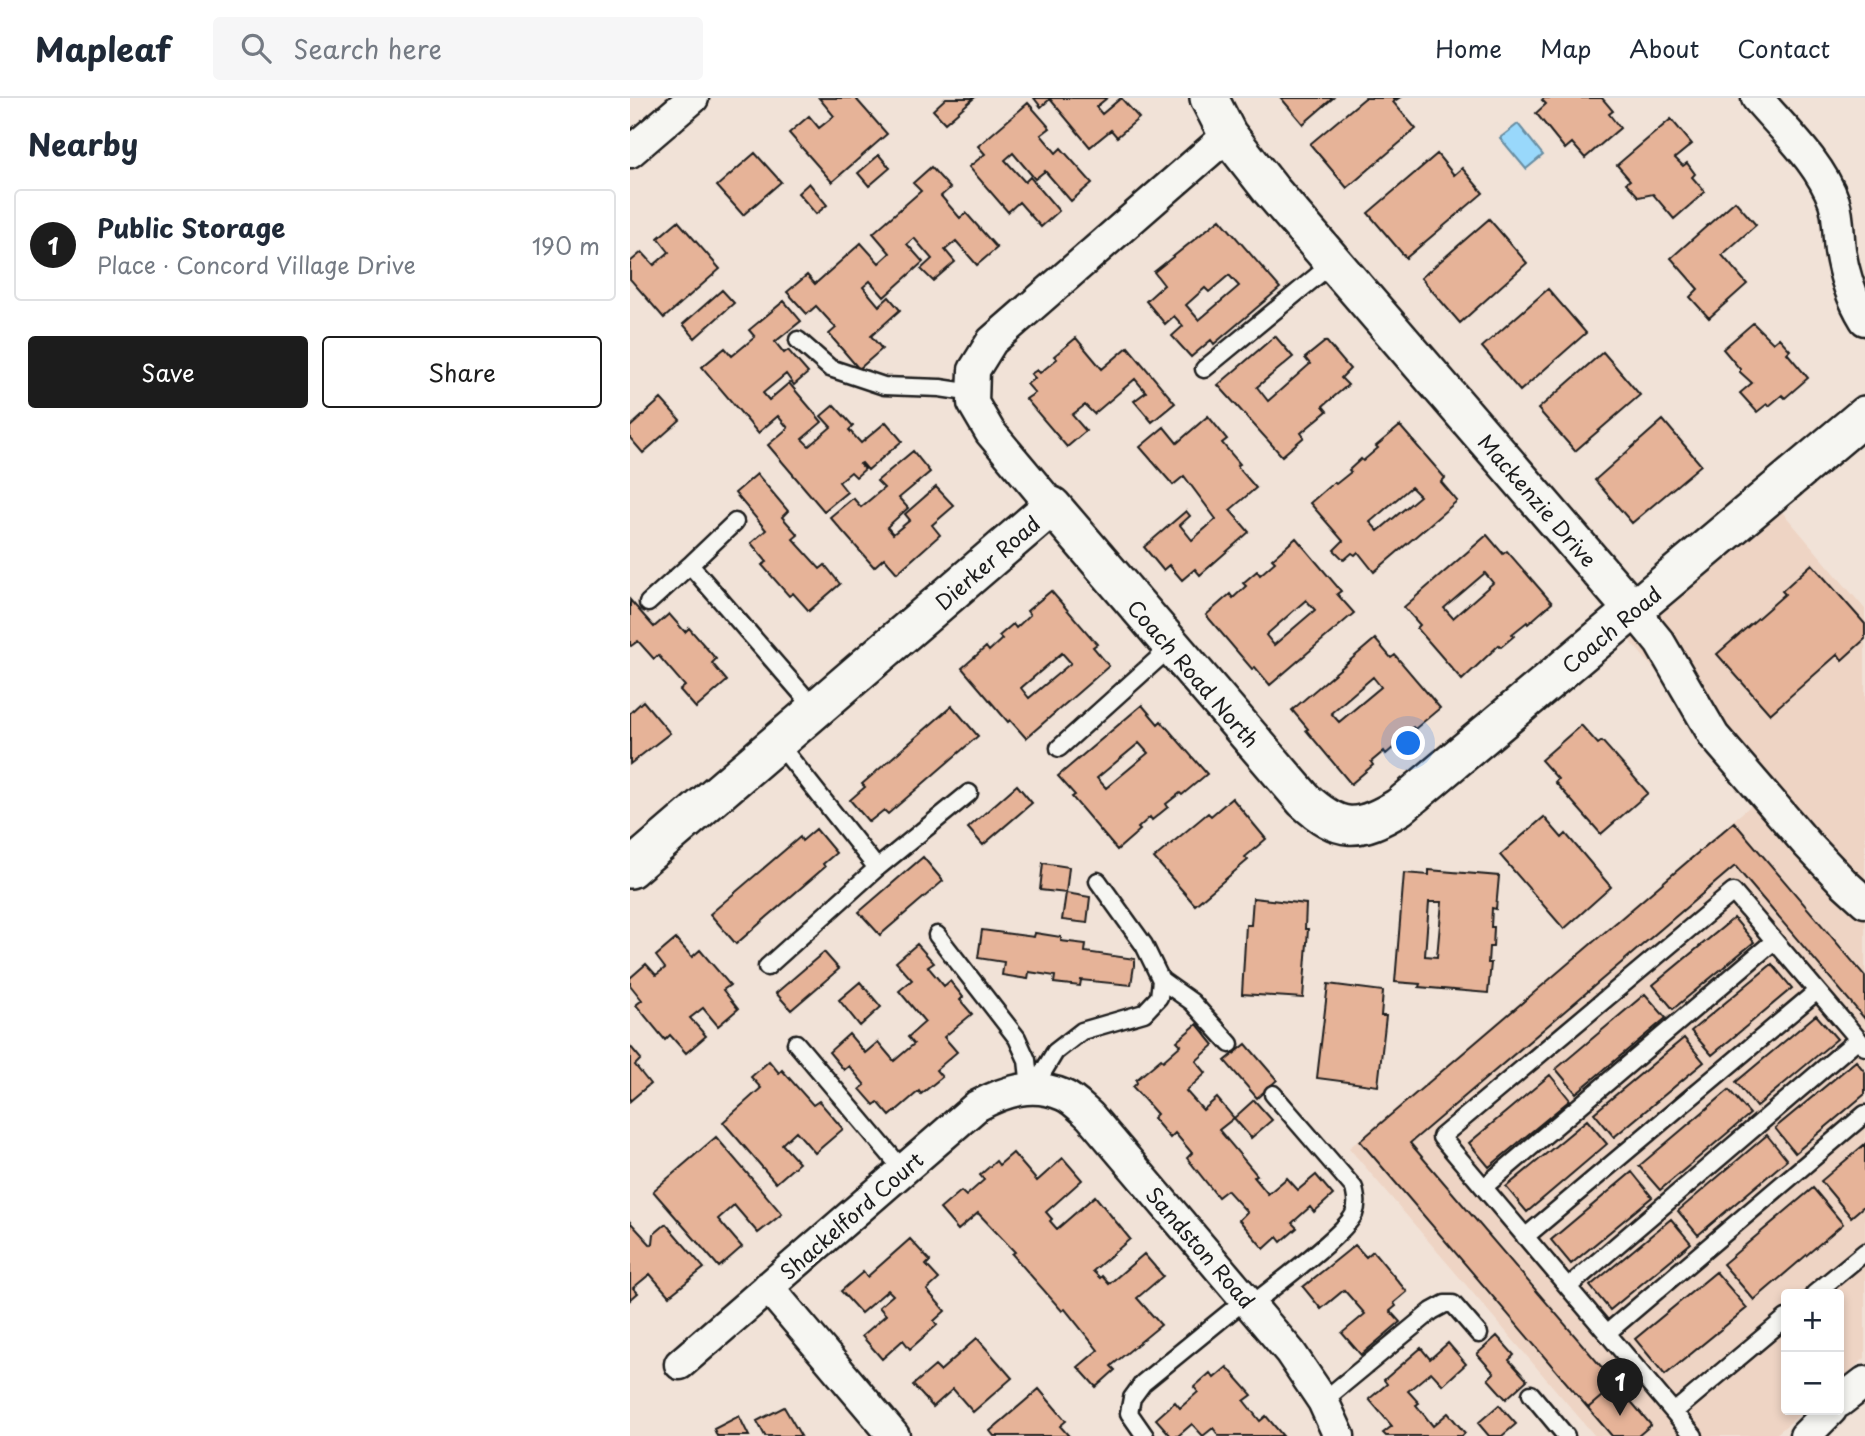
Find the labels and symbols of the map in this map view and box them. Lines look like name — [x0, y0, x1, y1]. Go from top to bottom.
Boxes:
street label: Mackenzie Drive — [1471, 426, 1605, 574]
street label: Dierker Road — [927, 507, 1047, 617]
street label: Coach Road — [1554, 578, 1668, 680]
street label: Coach Road North — [1121, 592, 1267, 754]
your location — [1391, 726, 1425, 760]
street label: Shackelford Court — [772, 1143, 930, 1287]
street label: Sandston Road — [1139, 1179, 1263, 1315]
pin: 1 — [1597, 1358, 1643, 1416]

